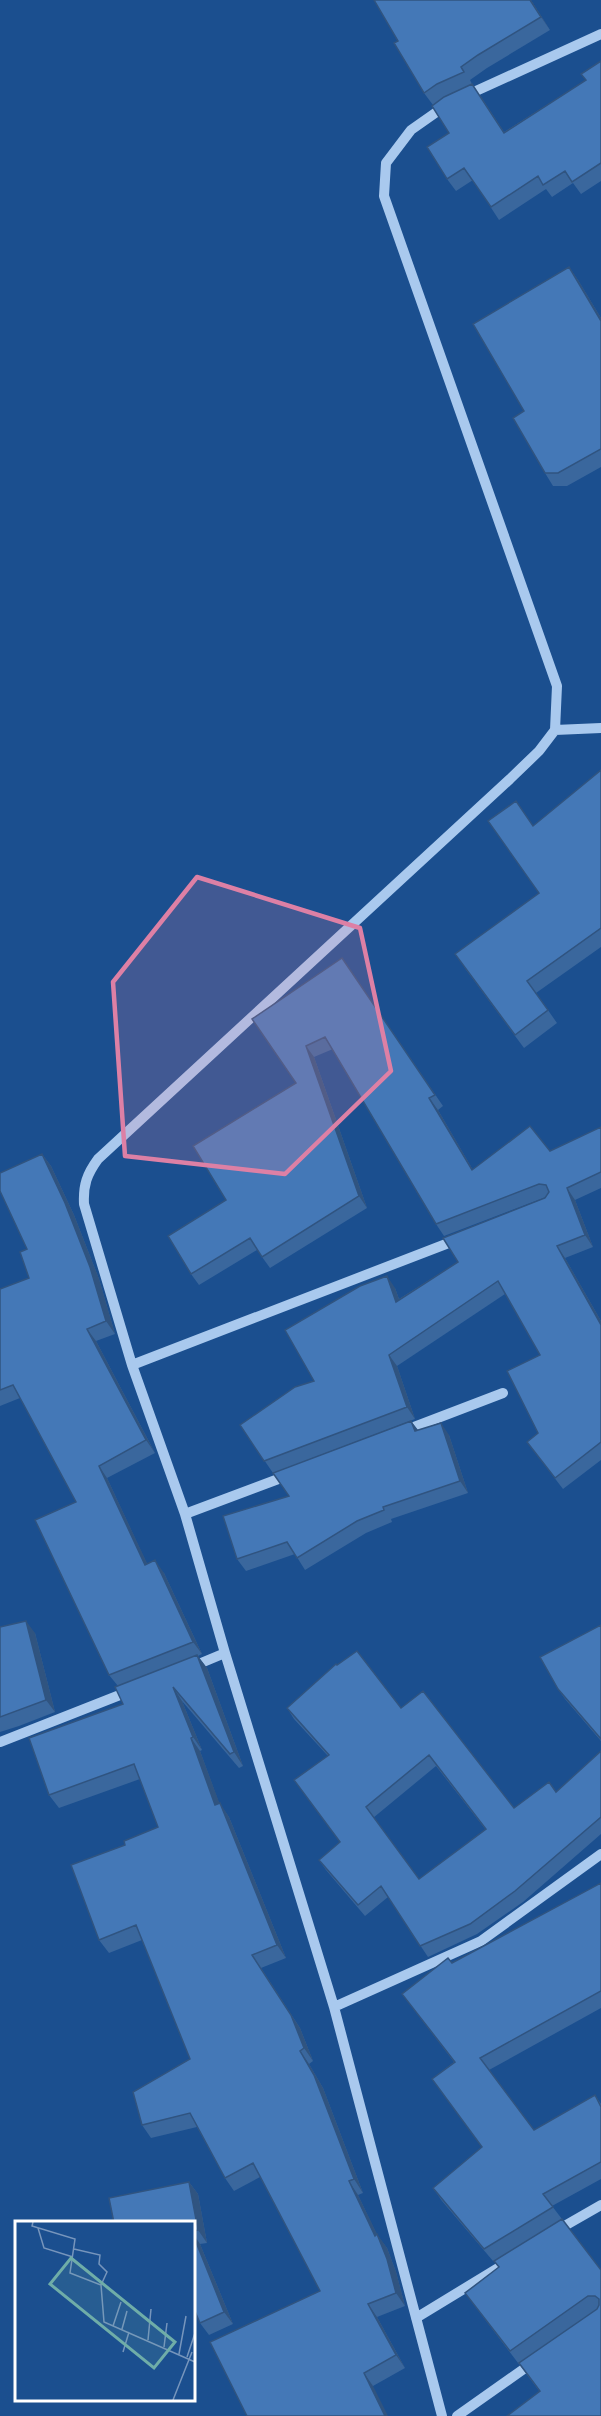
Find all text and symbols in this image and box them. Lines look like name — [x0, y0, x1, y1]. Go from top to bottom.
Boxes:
inset map — [15, 2221, 195, 2401]

